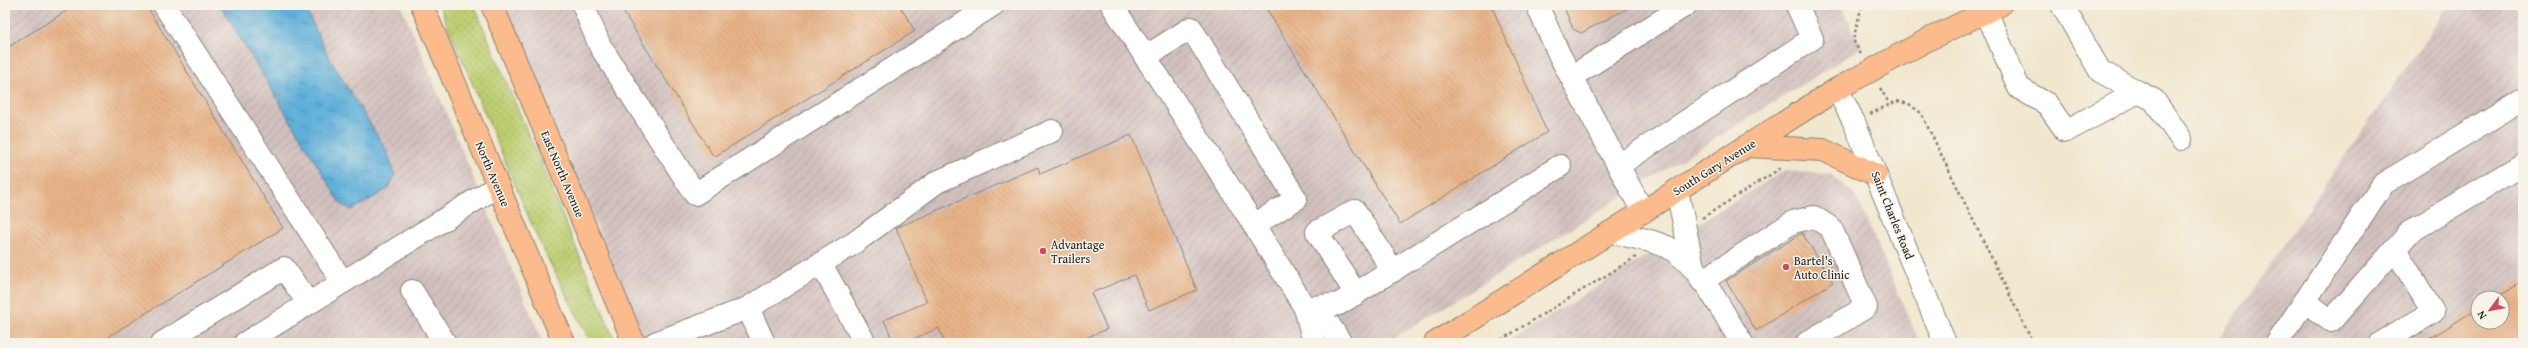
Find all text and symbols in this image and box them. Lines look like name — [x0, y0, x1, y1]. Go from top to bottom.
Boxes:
street label: East North Avenue — [537, 128, 589, 220]
street label: South Gary Avenue — [1669, 134, 1759, 199]
street label: North Avenue — [472, 139, 515, 210]
street label: Saint Charles Road — [1868, 168, 1919, 262]
place label: Advantage Trailers — [1051, 236, 1105, 267]
marker: Advantage Trailers — [1038, 246, 1048, 256]
place label: Bartel's Auto Clinic — [1794, 252, 1850, 283]
marker: Bartel's Auto Clinic — [1781, 262, 1791, 272]
north arrow — [2470, 290, 2510, 330]
text: N — [2472, 307, 2490, 323]

